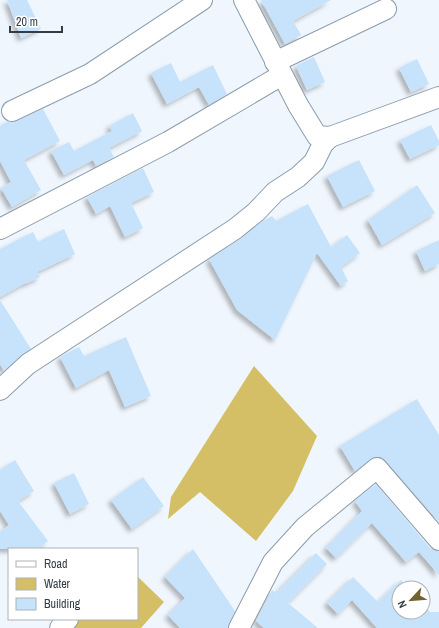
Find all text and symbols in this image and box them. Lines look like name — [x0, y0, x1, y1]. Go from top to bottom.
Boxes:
scale bar — [10, 8, 62, 34]
text: 20 m — [16, 14, 38, 30]
legend — [8, 548, 138, 620]
text: Road — [44, 556, 68, 572]
text: Water — [44, 576, 71, 592]
north arrow — [391, 580, 431, 620]
text: Building — [44, 596, 81, 612]
text: N — [394, 598, 410, 610]

